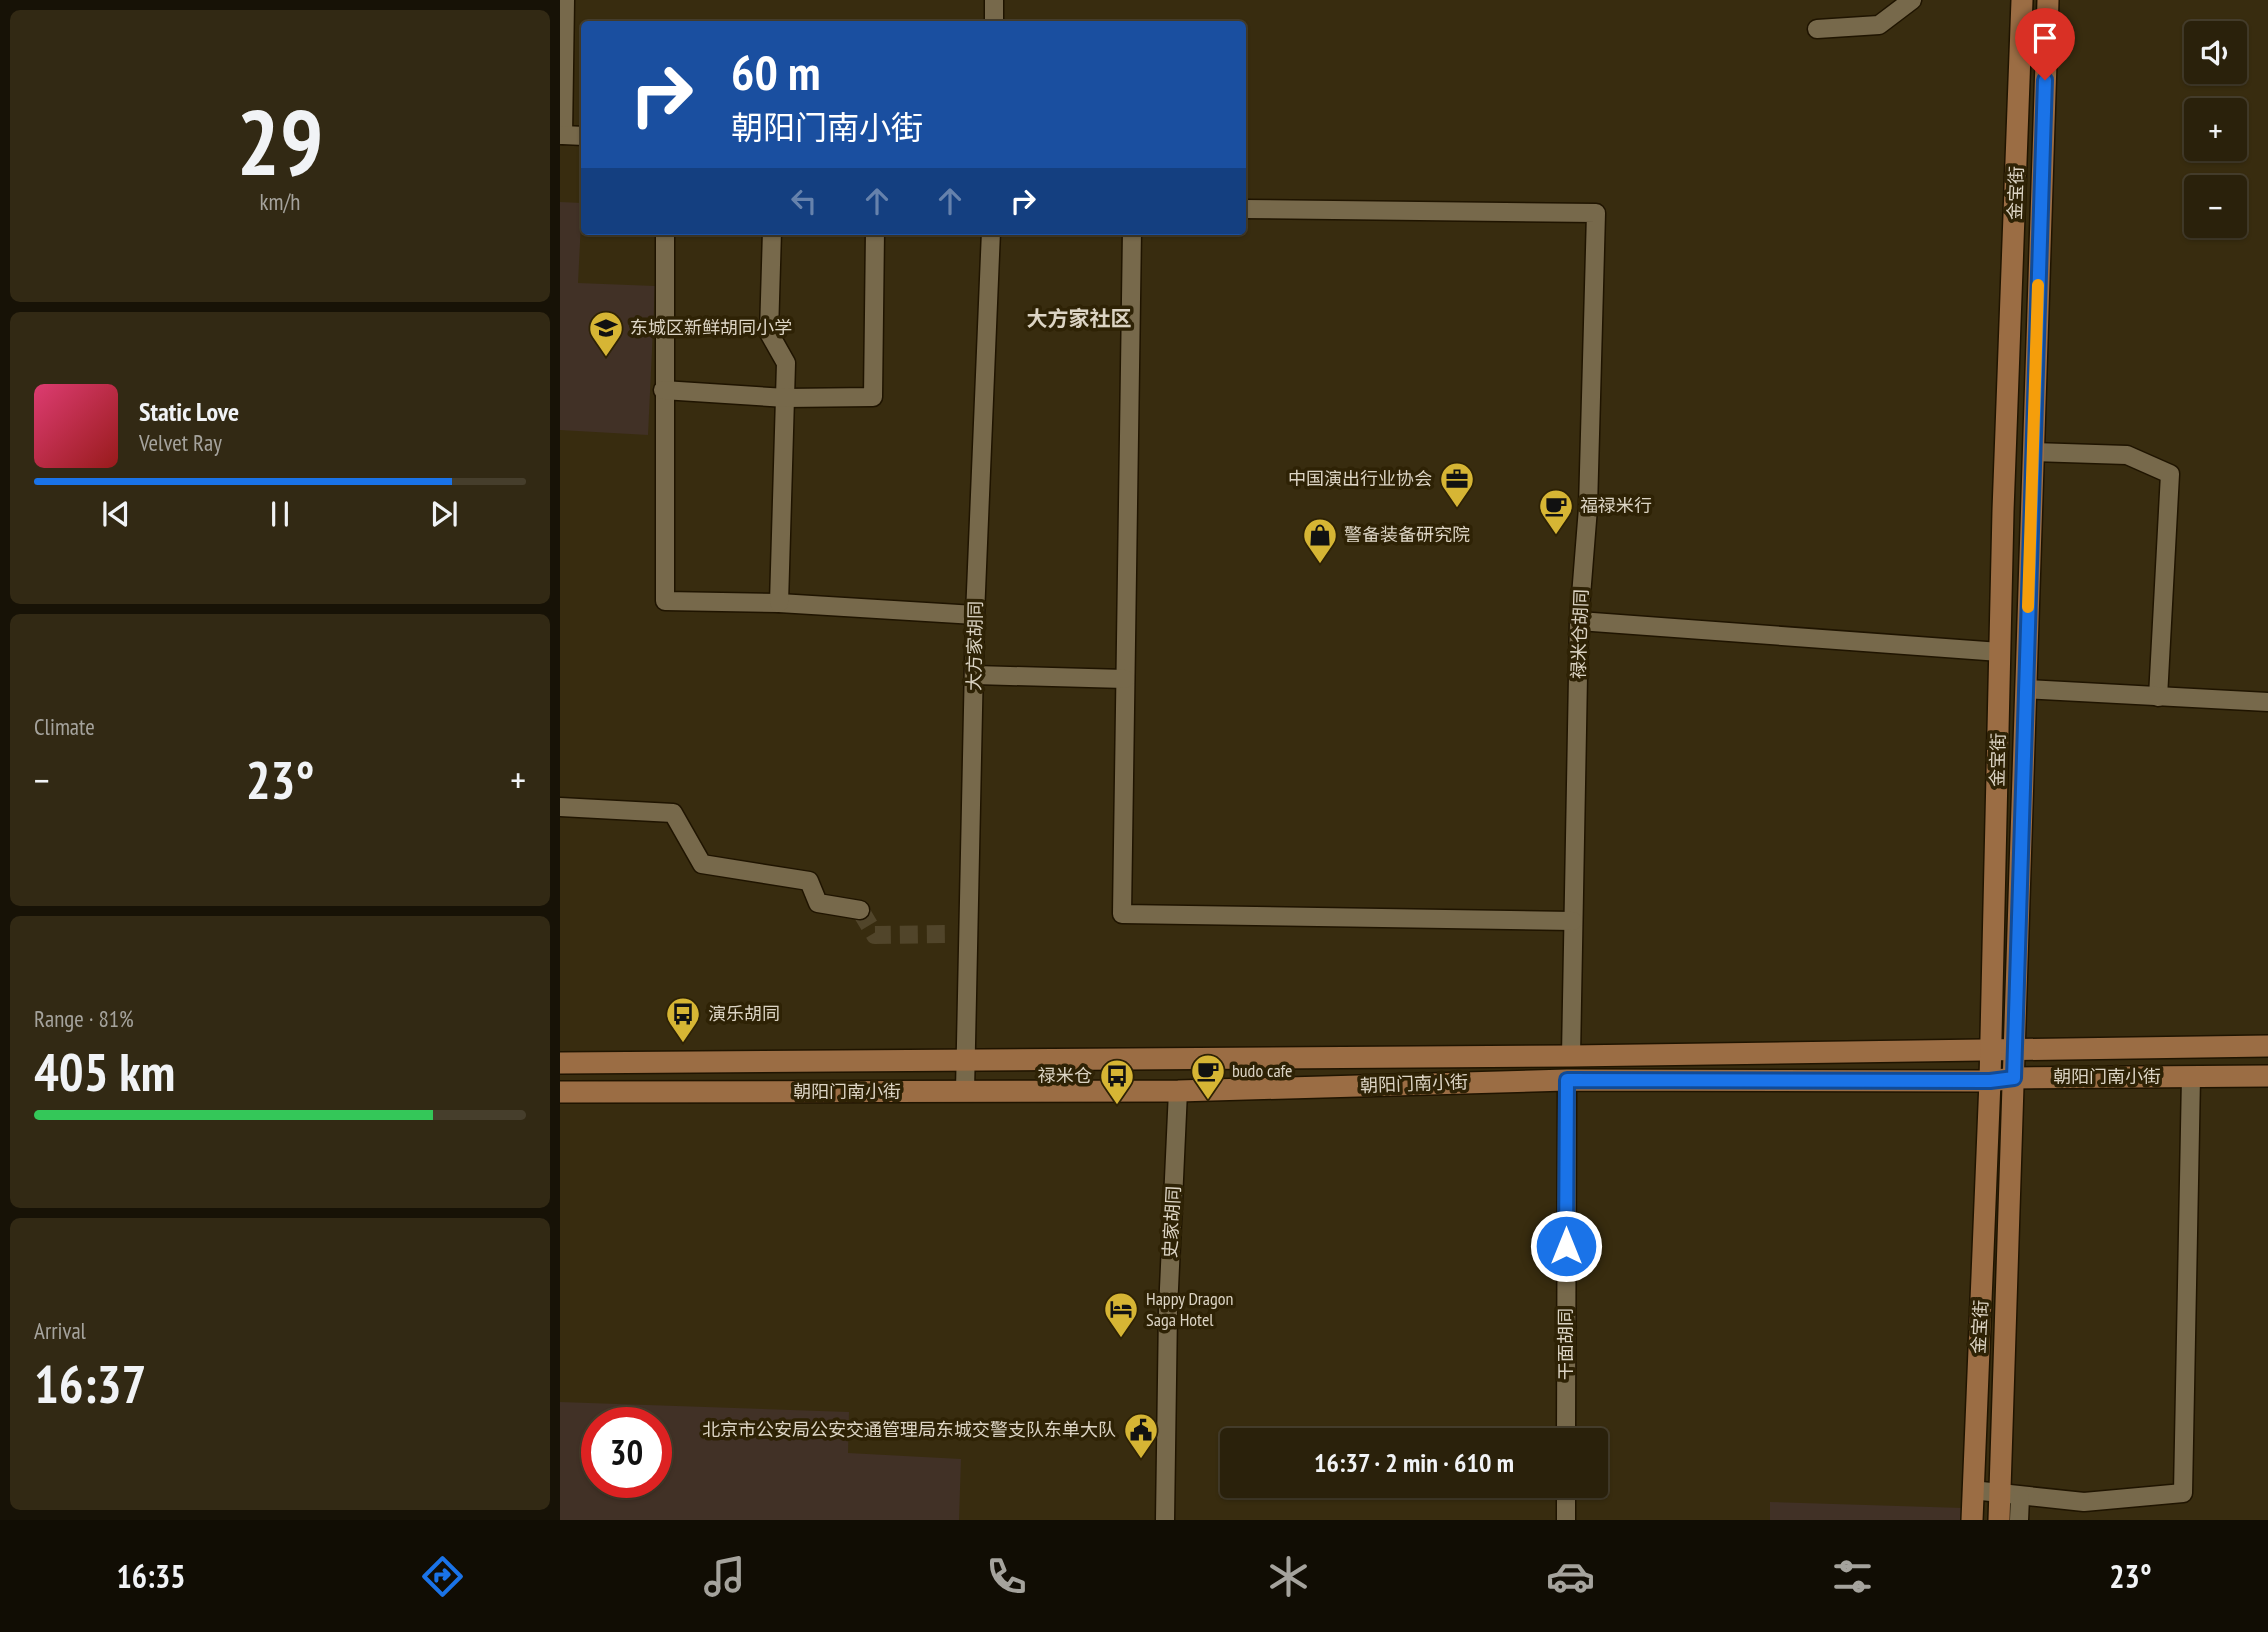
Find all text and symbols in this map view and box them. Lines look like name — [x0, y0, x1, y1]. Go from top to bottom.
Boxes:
pin — [2015, 8, 2075, 80]
icon: arrive — [2026, 19, 2064, 57]
map controls — [2184, 21, 2247, 238]
button: sound — [2184, 21, 2247, 84]
text: 60 m — [731, 40, 820, 104]
icon: right — [616, 49, 707, 140]
text: 29 — [237, 82, 324, 200]
button: + — [2184, 98, 2247, 161]
text: 朝阳门南小街 — [731, 106, 923, 148]
street label: 金宝街 — [2003, 166, 2028, 220]
button: − — [2184, 175, 2247, 238]
icon: left — [785, 182, 823, 220]
icon: ahead — [858, 182, 896, 220]
icon: ahead — [931, 182, 969, 220]
icon: right — [1004, 182, 1042, 220]
text: km/h — [260, 187, 300, 216]
district label: 大方家社区 — [1027, 305, 1132, 332]
school or university icon: 东城区新鲜胡同小学 — [587, 309, 625, 358]
place label: 东城区新鲜胡同小学 — [630, 316, 792, 339]
text: Static Love — [139, 395, 239, 428]
text: Velvet Ray — [139, 428, 222, 457]
office icon: 中国演出行业协会 — [1438, 460, 1476, 509]
place label: 中国演出行业协会 — [1288, 467, 1432, 490]
cafe icon: 福禄米行 — [1537, 487, 1575, 536]
place label: 福禄米行 — [1580, 494, 1652, 517]
icon: previous — [97, 495, 135, 533]
icon: pause — [261, 495, 299, 533]
icon: next — [425, 495, 463, 533]
shop icon: 警备装备研究院 — [1301, 516, 1339, 565]
place label: 警备装备研究院 — [1344, 523, 1470, 546]
street label: 禄米仓胡同 — [1566, 589, 1593, 679]
street label: 大方家胡同 — [962, 601, 987, 691]
text: Climate — [34, 712, 95, 741]
street label: 金宝街 — [1986, 733, 2009, 787]
text: 23° — [246, 746, 314, 813]
text: − — [34, 755, 50, 804]
text: + — [510, 755, 526, 804]
bus stop icon: 演乐胡同 — [664, 995, 702, 1044]
place label: 演乐胡同 — [708, 1002, 780, 1025]
text: Range · 81% — [34, 1004, 134, 1033]
text: 405 km — [34, 1038, 175, 1105]
cafe icon: budo cafe — [1189, 1052, 1227, 1101]
bus stop icon: 禄米仓 — [1098, 1057, 1136, 1106]
place label: budo cafe — [1232, 1059, 1293, 1082]
place label: 禄米仓 — [1038, 1064, 1092, 1087]
street label: 朝阳门南小街 — [2053, 1065, 2161, 1088]
street label: 朝阳门南小街 — [1360, 1070, 1468, 1097]
street label: 朝阳门南小街 — [793, 1080, 901, 1103]
street label: 史家胡同 — [1158, 1185, 1185, 1259]
position arrow — [1529, 1209, 1603, 1283]
place label: Happy Dragon Saga Hotel — [1146, 1287, 1233, 1331]
hotel icon: Happy Dragon Saga Hotel — [1102, 1290, 1140, 1339]
street label: 金宝街 — [1967, 1299, 1992, 1355]
street label: 干面胡同 — [1554, 1308, 1577, 1380]
text: Arrival — [34, 1316, 86, 1345]
text: 16:37 — [34, 1350, 146, 1417]
speed limit sign: 30 — [581, 1407, 672, 1498]
public building icon: 北京市公安局公安交通管理局东城交警支队东单大队 — [1122, 1411, 1160, 1460]
place label: 北京市公安局公安交通管理局东城交警支队东单大队 — [702, 1418, 1116, 1441]
text: 16:37 · 2 min · 610 m — [1314, 1446, 1514, 1479]
icon: directions — [418, 1552, 467, 1601]
icon: music — [700, 1552, 749, 1601]
icon: phone — [982, 1552, 1031, 1601]
icon: climate — [1264, 1552, 1313, 1601]
icon: car — [1546, 1552, 1595, 1601]
icon: filters — [1828, 1552, 1877, 1601]
text: 16:35 — [116, 1555, 186, 1597]
text: 23° — [2109, 1555, 2152, 1597]

